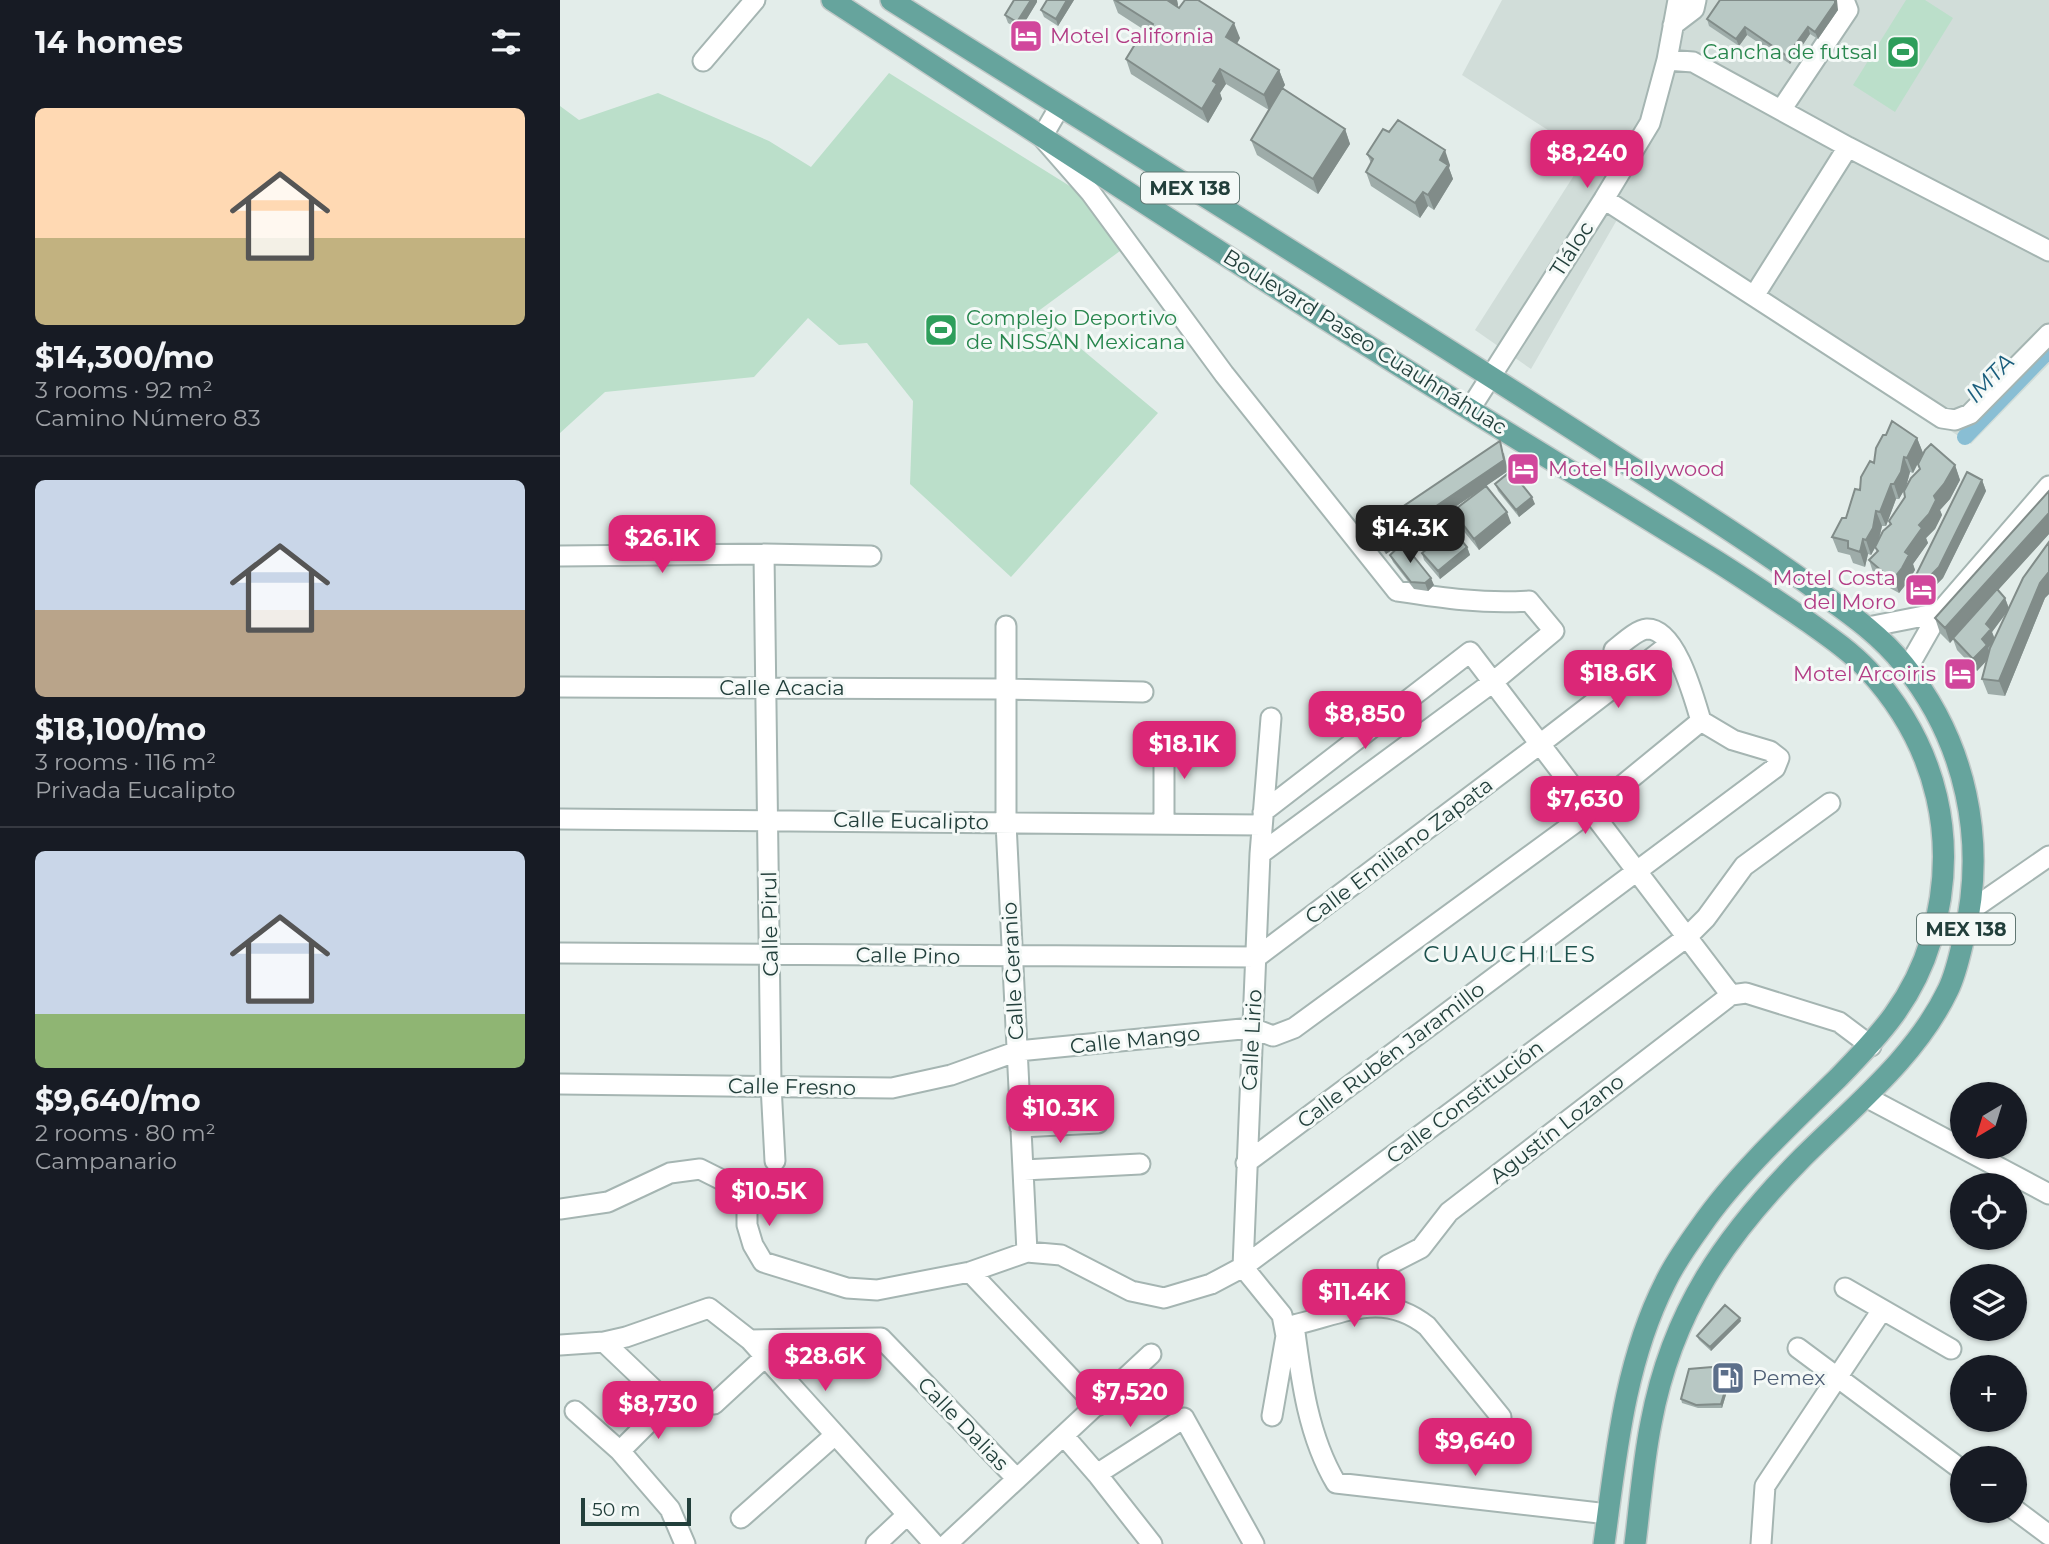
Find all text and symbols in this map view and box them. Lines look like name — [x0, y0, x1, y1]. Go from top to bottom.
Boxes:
hotel icon: Motel California — [1007, 17, 1045, 55]
icon: filters — [487, 23, 525, 61]
place label: Motel California — [1050, 23, 1214, 48]
text: 14 homes — [35, 24, 183, 61]
sports icon: Cancha de futsal — [1884, 33, 1922, 71]
place label: Cancha de futsal — [1702, 39, 1878, 64]
pin: $8,240 — [1530, 130, 1644, 190]
text: $8,240 — [1546, 139, 1628, 167]
icon: home — [217, 153, 343, 279]
road number: MEX 138 — [1141, 172, 1239, 204]
street label: Tláloc — [1545, 216, 1599, 281]
street label: Boulevard Paseo Cuauhnáhuac — [1219, 244, 1512, 440]
place label: Complejo Deportivo de NISSAN Mexicana — [966, 305, 1185, 354]
sports icon: Complejo Deportivo de NISSAN Mexicana — [922, 311, 960, 349]
text: $14,300/mo — [35, 339, 214, 376]
water label: IMTA — [1960, 347, 2020, 409]
text: 3 rooms · 92 m² — [35, 376, 213, 404]
text: Camino Número 83 — [35, 404, 261, 432]
hotel icon: Motel Hollywood — [1504, 450, 1542, 488]
place label: Motel Hollywood — [1548, 456, 1725, 481]
pin: $14.3K — [1353, 505, 1467, 565]
text: $14.3K — [1372, 514, 1448, 542]
pin: $26.1K — [605, 516, 719, 575]
text: $26.1K — [625, 524, 699, 552]
icon: home — [217, 525, 343, 651]
place label: Motel Costa del Moro — [1772, 565, 1896, 614]
hotel icon: Motel Costa del Moro — [1902, 571, 1940, 609]
pin: $18.6K — [1561, 650, 1675, 710]
hotel icon: Motel Arcoiris — [1941, 655, 1979, 693]
text: $18.6K — [1580, 659, 1656, 687]
place label: Motel Arcoiris — [1793, 661, 1936, 686]
street label: Calle Acacia — [719, 675, 845, 700]
pin: $8,850 — [1308, 692, 1422, 751]
text: $8,850 — [1325, 700, 1405, 728]
text: $18,100/mo — [35, 711, 206, 748]
pin: $18.1K — [1127, 722, 1241, 781]
text: $18.1K — [1149, 730, 1219, 758]
text: 3 rooms · 116 m² — [35, 748, 216, 776]
street label: Calle Emiliano Zapata — [1300, 772, 1497, 929]
text: Privada Eucalipto — [35, 776, 235, 804]
pin: $7,630 — [1528, 776, 1642, 836]
text: $7,630 — [1546, 785, 1624, 813]
street label: Calle Eucalipto — [833, 807, 989, 834]
street label: Calle Pirul — [756, 871, 783, 977]
icon: home — [217, 896, 343, 1022]
street label: Calle Geranio — [996, 901, 1029, 1041]
road number: MEX 138 — [1917, 914, 2015, 945]
district label: CUAUCHILES — [1423, 940, 1597, 968]
street label: Calle Pino — [855, 942, 961, 969]
street label: Calle Rubén Jaramillo — [1292, 976, 1489, 1133]
street label: Calle Lirio — [1236, 989, 1267, 1091]
street label: Calle Mango — [1069, 1020, 1201, 1059]
street label: Calle Constitución — [1381, 1034, 1548, 1169]
street label: Agustín Lozano — [1485, 1069, 1629, 1189]
street label: Calle Fresno — [728, 1073, 856, 1100]
text: $9,640/mo — [35, 1082, 201, 1119]
north arrow — [1950, 1082, 2026, 1158]
map controls — [1950, 1082, 2027, 1523]
pin: $10.3K — [1003, 1086, 1117, 1145]
text: $10.3K — [1022, 1094, 1098, 1122]
text: 2 rooms · 80 m² — [35, 1119, 216, 1147]
text: Campanario — [35, 1147, 177, 1175]
pin: $10.5K — [712, 1168, 826, 1228]
button: locate — [1950, 1173, 2027, 1250]
text: $10.5K — [731, 1177, 807, 1205]
button: layers — [1950, 1264, 2027, 1341]
pin: $11.4K — [1297, 1270, 1411, 1329]
text: $11.4K — [1318, 1278, 1390, 1306]
pin: $28.6K — [768, 1334, 882, 1393]
text: $28.6K — [784, 1342, 866, 1370]
button: + — [1950, 1355, 2027, 1432]
fuel station icon: Pemex — [1709, 1359, 1747, 1397]
place label: Pemex — [1752, 1365, 1825, 1390]
pin: $7,520 — [1073, 1370, 1187, 1429]
street label: Calle Dalias — [913, 1372, 1014, 1476]
text: $7,520 — [1092, 1378, 1168, 1406]
pin: $8,730 — [601, 1382, 715, 1441]
text: $8,730 — [618, 1390, 698, 1418]
pin: $9,640 — [1418, 1418, 1532, 1478]
text: $9,640 — [1435, 1427, 1515, 1455]
button: − — [1950, 1446, 2027, 1523]
scale bar — [581, 1495, 691, 1527]
text: 50 m — [592, 1498, 640, 1521]

